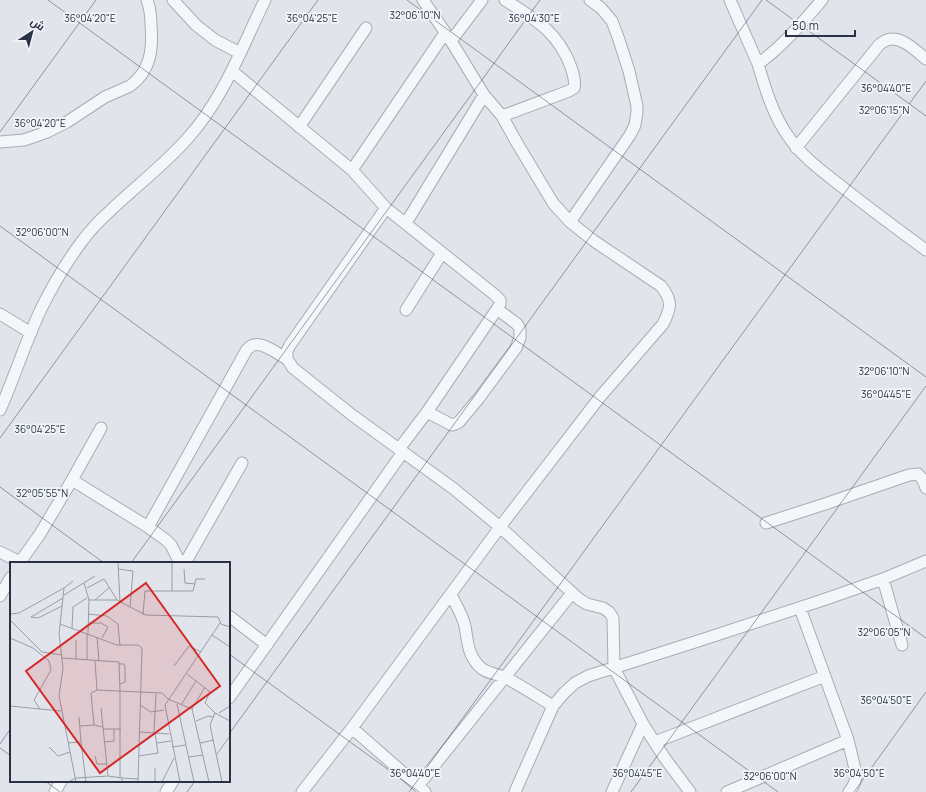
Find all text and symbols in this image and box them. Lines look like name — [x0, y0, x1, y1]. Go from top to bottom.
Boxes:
text: 32°06'10"N — [390, 8, 441, 22]
text: 36°04'20"E — [64, 11, 116, 25]
text: 36°04'25"E — [286, 11, 338, 25]
text: 36°04'30"E — [508, 11, 560, 25]
north arrow — [12, 12, 52, 52]
scale bar — [786, 12, 855, 38]
text: ش — [28, 13, 48, 34]
text: 50 m — [792, 17, 819, 34]
text: 36°04'40"E — [861, 81, 912, 95]
text: 32°06'15"N — [859, 103, 909, 117]
text: 36°04'20"E — [14, 116, 66, 130]
text: 32°06'00"N — [15, 225, 69, 239]
text: 32°06'10"N — [859, 364, 910, 378]
text: 36°04'45"E — [861, 387, 911, 401]
text: 36°04'25"E — [14, 422, 66, 436]
text: 32°05'55"N — [16, 486, 68, 500]
inset map — [10, 562, 230, 782]
text: 32°06'05"N — [858, 625, 911, 639]
text: 36°04'50"E — [860, 693, 912, 707]
text: 36°04'40"E — [390, 766, 441, 780]
text: 36°04'45"E — [612, 766, 662, 780]
text: 36°04'50"E — [833, 766, 885, 780]
text: 32°06'00"N — [743, 769, 797, 783]

